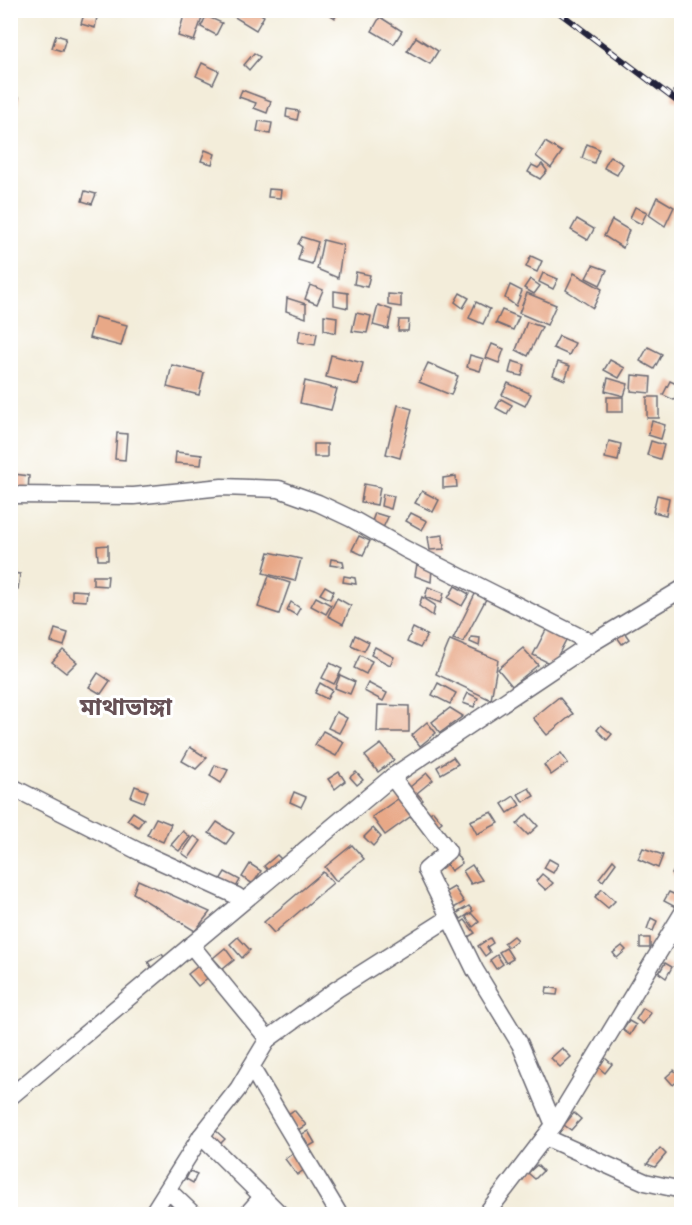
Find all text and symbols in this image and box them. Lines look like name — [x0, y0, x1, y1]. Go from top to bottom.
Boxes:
district label: মাথাভাঙ্গা — [79, 693, 173, 722]

